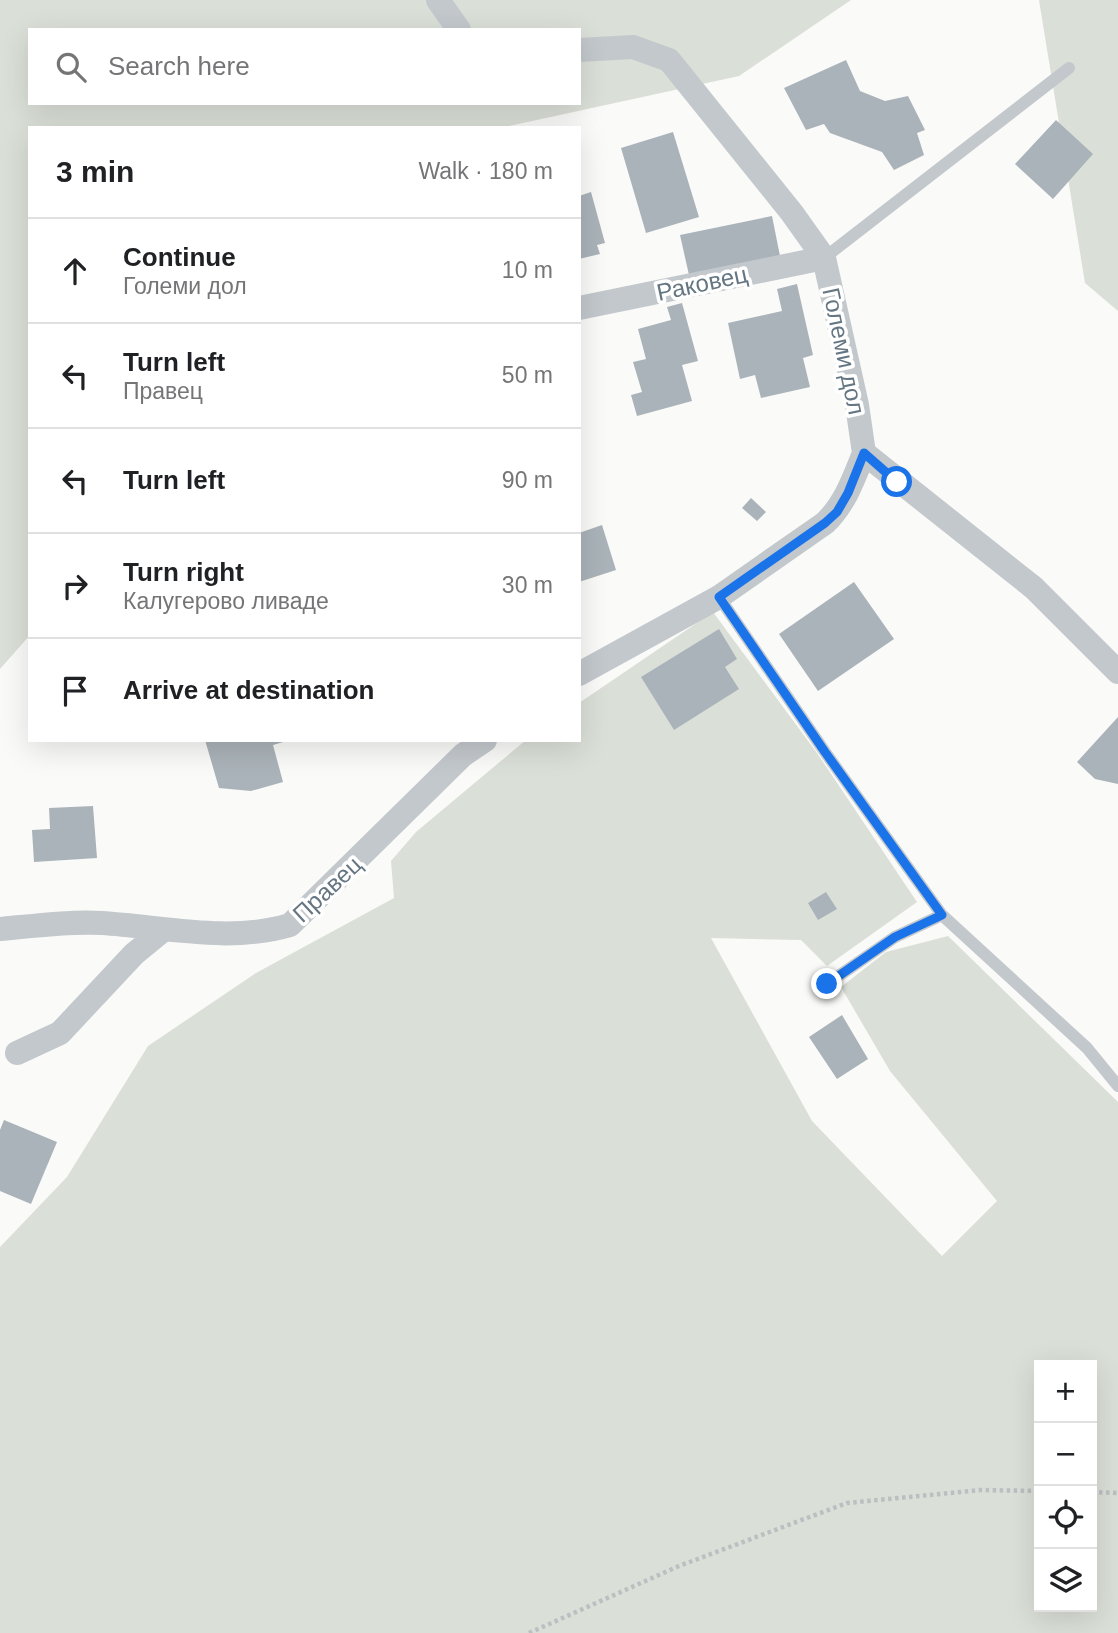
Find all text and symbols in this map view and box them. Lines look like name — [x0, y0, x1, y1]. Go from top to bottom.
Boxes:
search box — [28, 28, 581, 105]
icon: search — [52, 48, 90, 86]
text: Search here — [108, 51, 250, 81]
text: 3 min — [56, 155, 134, 188]
text: Walk · 180 m — [418, 158, 553, 184]
text: Continue — [123, 242, 236, 272]
icon: ahead — [56, 252, 94, 290]
text: 10 m — [502, 257, 553, 283]
street label: Раковец — [654, 260, 750, 306]
text: Големи дол — [123, 273, 247, 299]
street label: Големи дол — [817, 285, 871, 417]
text: Turn left — [123, 347, 225, 377]
icon: left — [56, 357, 94, 395]
text: 50 m — [502, 362, 553, 388]
text: Правец — [123, 378, 203, 404]
icon: left — [56, 462, 94, 500]
text: Turn left — [123, 465, 225, 495]
route start — [881, 466, 912, 497]
text: 90 m — [502, 467, 553, 493]
text: Turn right — [123, 557, 244, 587]
icon: right — [56, 567, 94, 605]
text: 30 m — [502, 572, 553, 598]
text: Калугерово ливаде — [123, 588, 329, 614]
icon: arrive — [56, 672, 94, 710]
text: Arrive at destination — [123, 675, 374, 705]
street label: Правец — [287, 850, 367, 927]
route end — [811, 968, 842, 999]
map controls — [1034, 1360, 1097, 1612]
button: + — [1034, 1360, 1097, 1423]
button: − — [1034, 1423, 1097, 1486]
button: locate — [1034, 1486, 1097, 1549]
button: layers — [1034, 1549, 1097, 1612]

